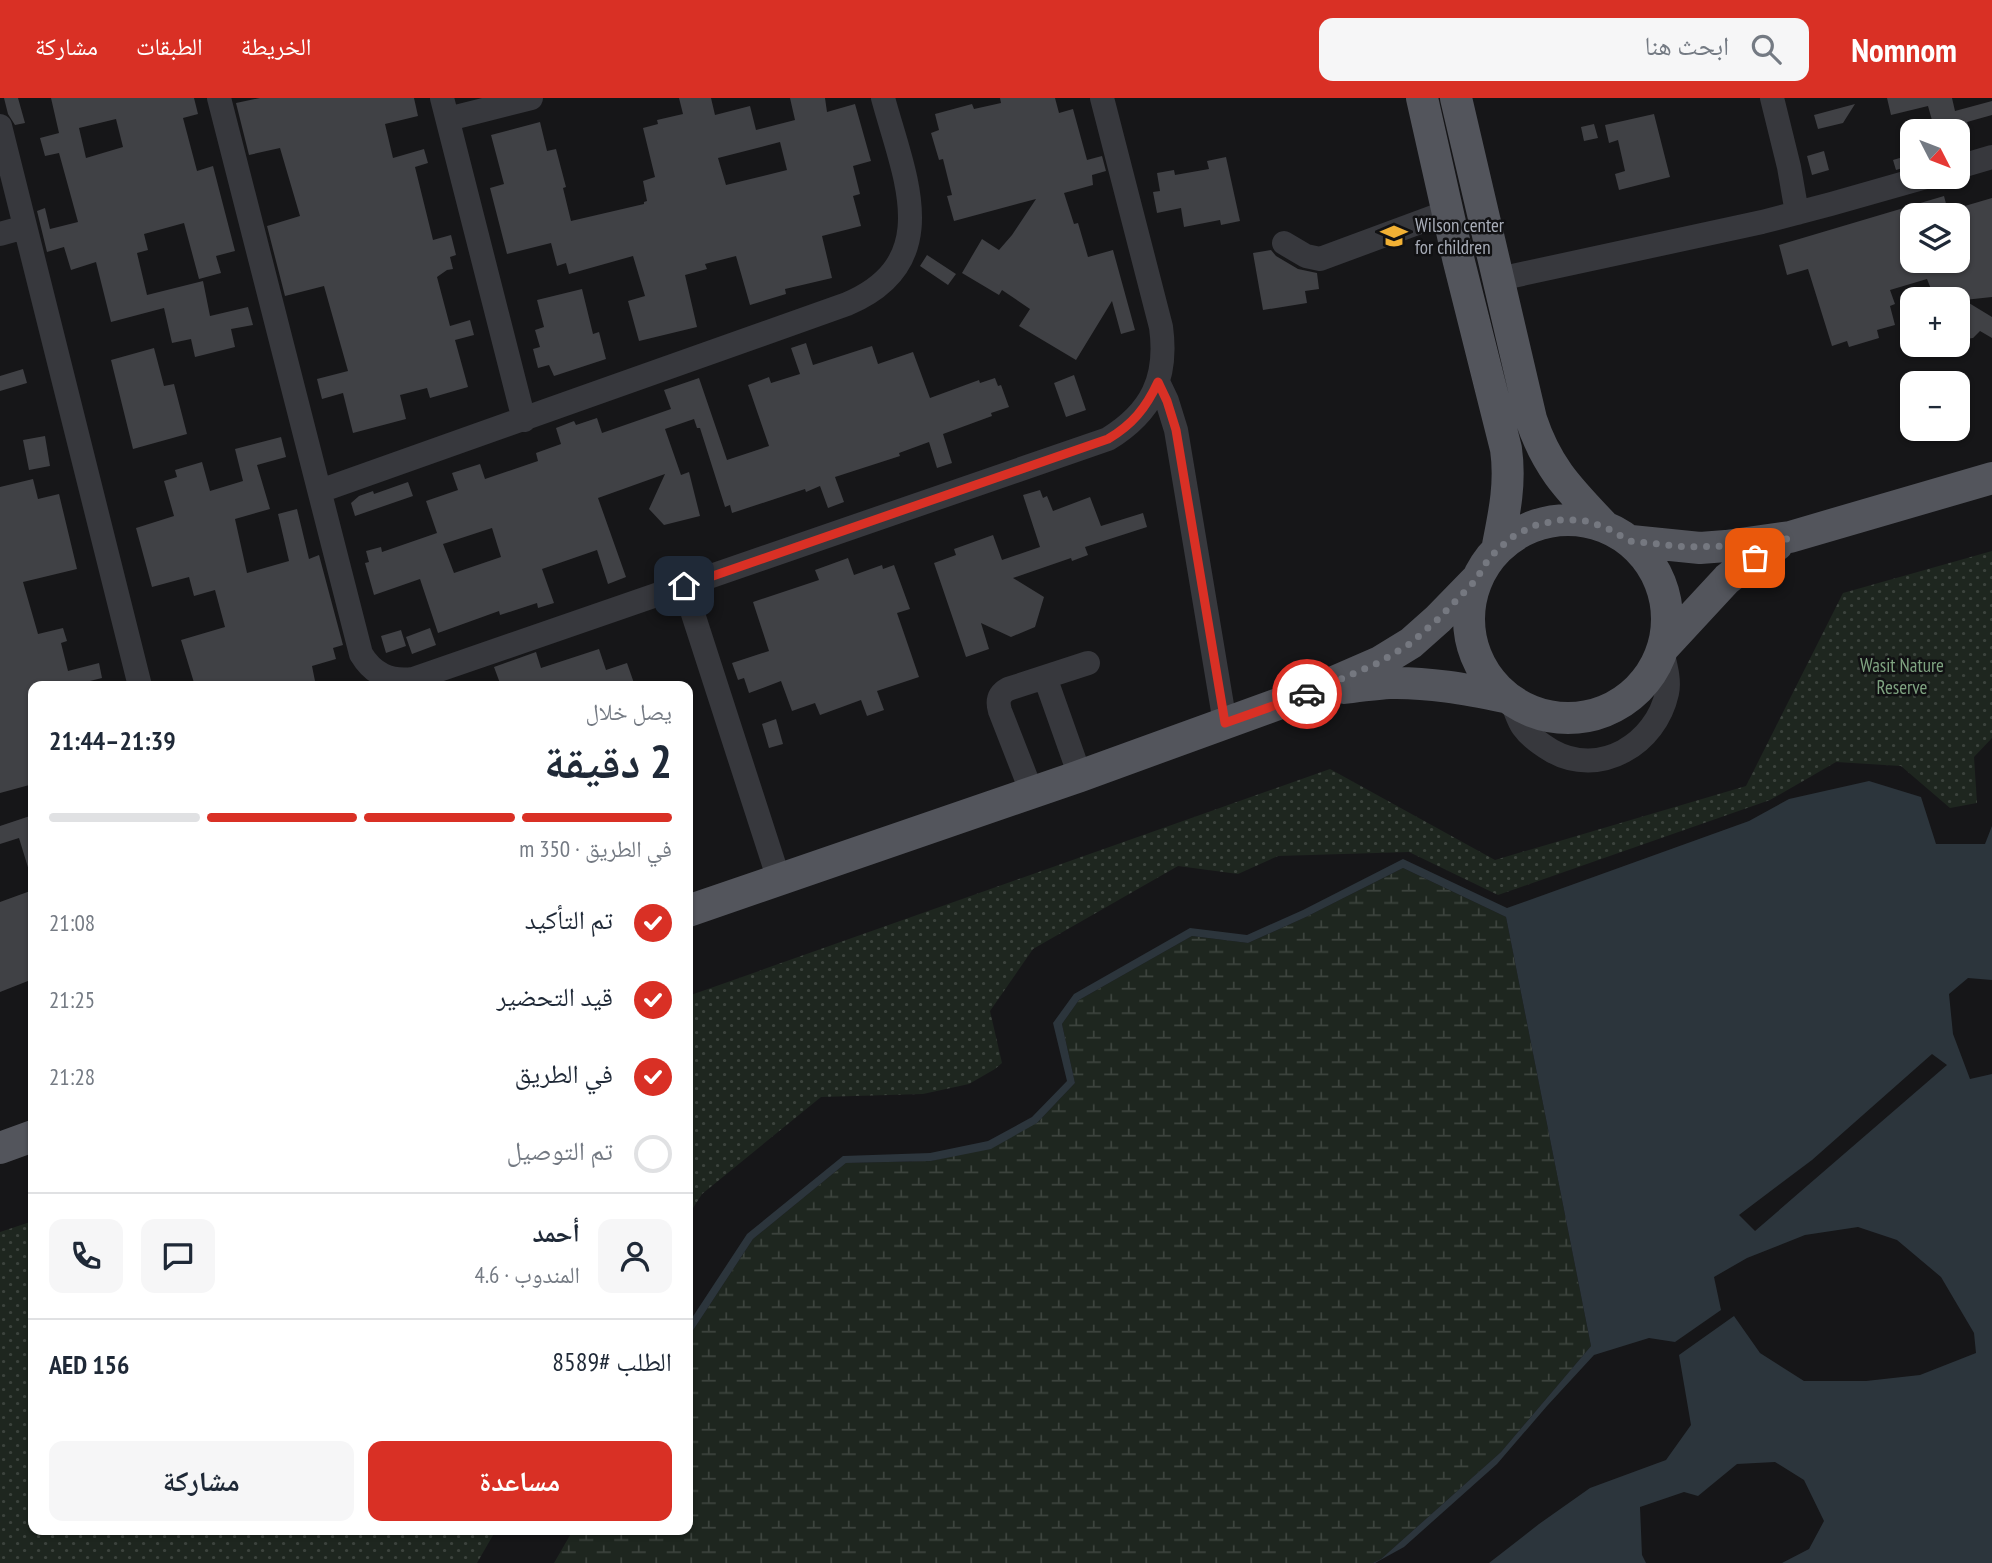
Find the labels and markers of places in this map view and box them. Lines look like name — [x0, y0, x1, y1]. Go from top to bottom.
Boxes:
place label: Wilson center for children — [1415, 213, 1505, 259]
school or university icon: Wilson center for children — [1379, 221, 1409, 251]
pin — [1725, 528, 1785, 588]
pin — [654, 556, 714, 616]

